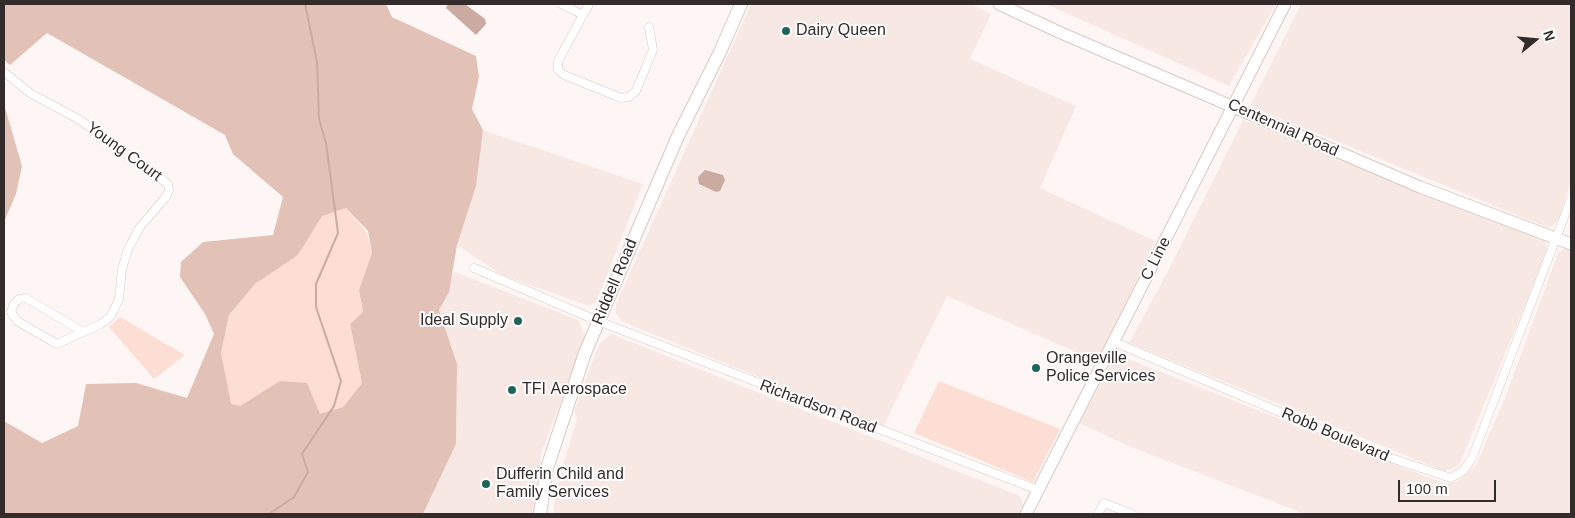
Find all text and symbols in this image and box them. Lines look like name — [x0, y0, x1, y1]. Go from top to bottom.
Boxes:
north arrow — [1510, 15, 1560, 65]
place label: Dairy Queen — [796, 21, 886, 41]
marker: Dairy Queen — [780, 25, 792, 37]
text: N — [1540, 28, 1558, 43]
street label: Centennial Road — [1225, 95, 1341, 161]
street label: Young Court — [83, 118, 165, 186]
street label: C Line — [1137, 234, 1175, 284]
street label: Riddell Road — [588, 236, 642, 328]
place label: Ideal Supply — [420, 311, 508, 331]
marker: Ideal Supply — [512, 315, 524, 327]
place label: Orangeville Police Services — [1046, 349, 1155, 387]
marker: Orangeville Police Services — [1030, 362, 1042, 374]
street label: Richardson Road — [757, 376, 879, 438]
place label: TFI Aerospace — [522, 380, 627, 400]
marker: TFI Aerospace — [506, 384, 518, 396]
street label: Robb Boulevard — [1278, 404, 1392, 466]
place label: Dufferin Child and Family Services — [496, 465, 624, 503]
scale bar — [1400, 470, 1498, 502]
marker: Dufferin Child and Family Services — [480, 478, 492, 490]
text: 100 m — [1406, 480, 1448, 497]

